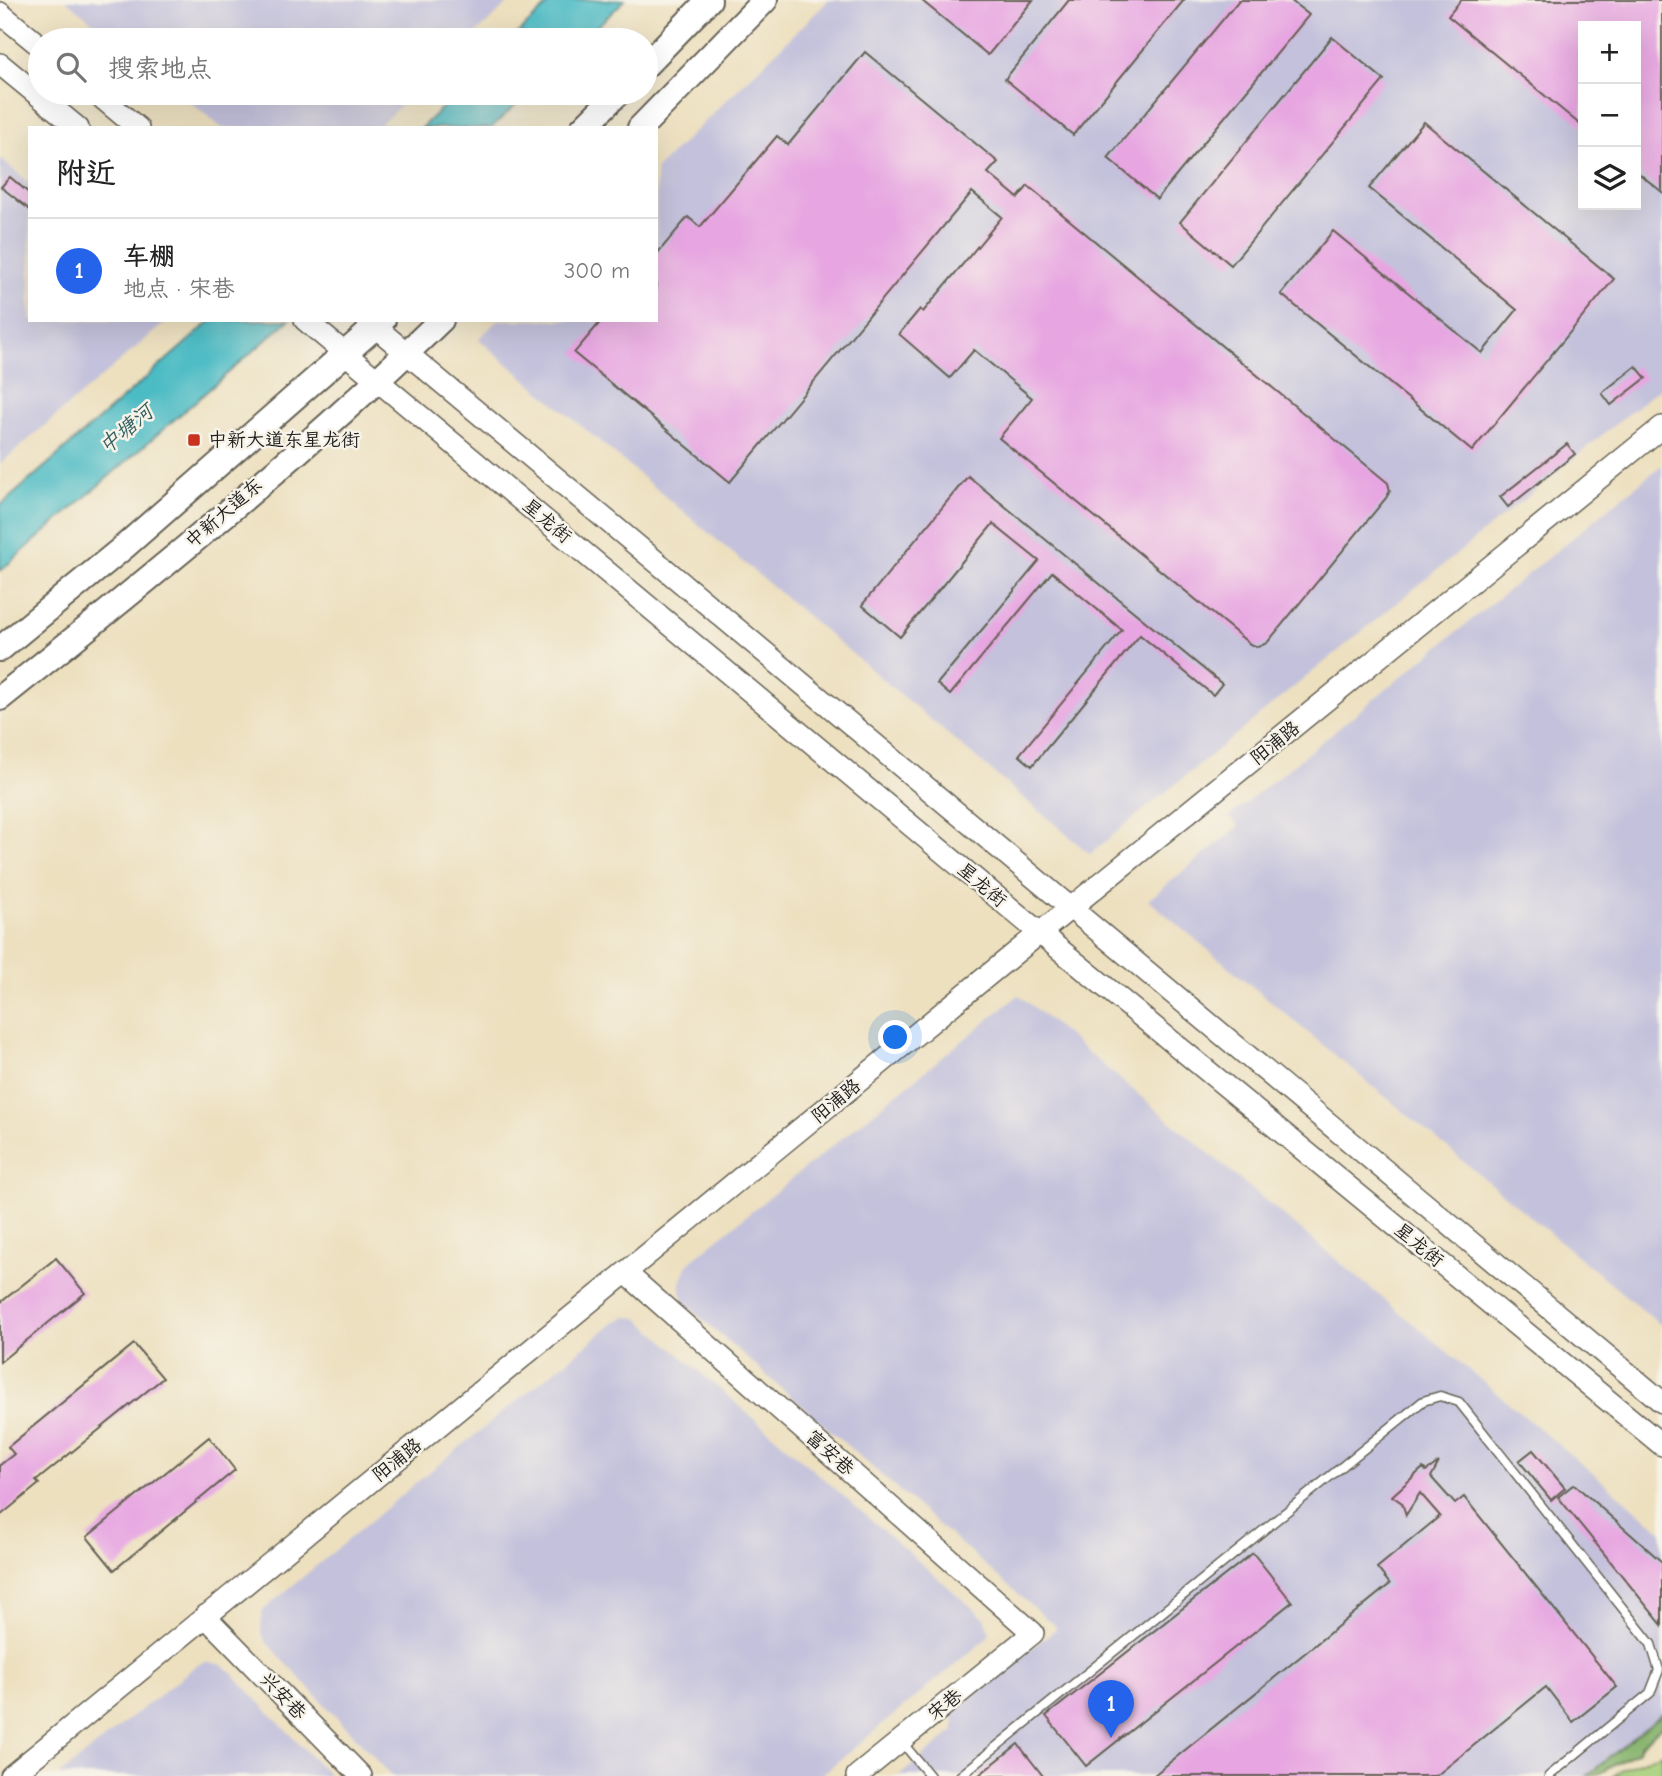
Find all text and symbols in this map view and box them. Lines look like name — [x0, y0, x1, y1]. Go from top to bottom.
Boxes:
map controls — [1578, 21, 1641, 210]
button: + — [1578, 21, 1641, 84]
search box — [28, 28, 658, 105]
icon: search — [52, 48, 90, 86]
text: 搜索地点 — [108, 54, 212, 84]
button: − — [1578, 84, 1641, 147]
button: layers — [1578, 147, 1641, 210]
text: 附近 — [56, 156, 116, 191]
text: 车棚 — [123, 242, 175, 272]
text: 1 — [74, 257, 84, 284]
text: 300 m — [564, 257, 630, 284]
text: 地点 · 宋巷 — [123, 275, 234, 302]
water label: 中塘河 — [94, 398, 160, 458]
place label: 中新大道东星龙街 — [208, 429, 360, 451]
marker: 中新大道东星龙街 — [186, 432, 202, 448]
street label: 中新大道东 — [181, 474, 267, 552]
street label: 星龙街 — [518, 494, 576, 548]
street label: 阳浦路 — [1246, 717, 1304, 769]
street label: 星龙街 — [953, 858, 1011, 912]
your location — [878, 1020, 912, 1054]
street label: 阳浦路 — [807, 1074, 865, 1128]
street label: 星龙街 — [1390, 1219, 1448, 1271]
street label: 富安巷 — [801, 1426, 859, 1480]
street label: 阳浦路 — [368, 1434, 426, 1486]
street label: 兴安巷 — [255, 1668, 311, 1724]
pin: 1 — [1088, 1680, 1134, 1738]
street label: 宋巷 — [923, 1684, 967, 1726]

